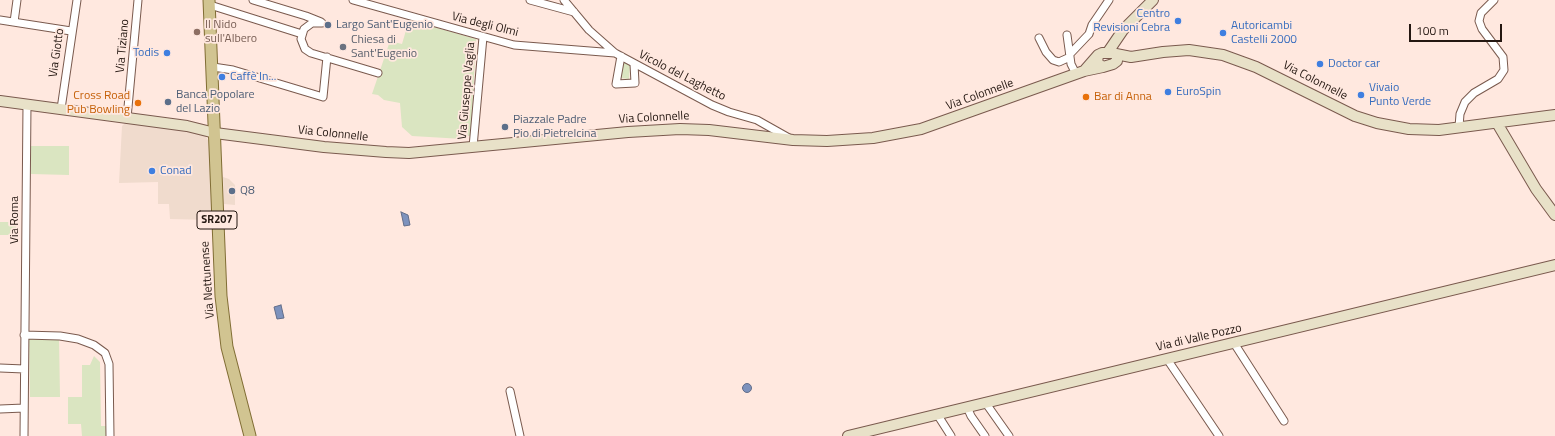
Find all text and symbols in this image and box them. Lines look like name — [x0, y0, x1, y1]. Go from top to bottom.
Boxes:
place label: Centro Revisioni Cebra — [1093, 7, 1170, 35]
street label: Via degli Olmi — [450, 10, 520, 40]
marker: Centro Revisioni Cebra — [1173, 16, 1183, 26]
scale bar — [1411, 16, 1504, 42]
street label: Via Tiziano — [113, 18, 133, 74]
place label: Il Nido sull'Albero — [205, 18, 257, 46]
place label: Largo Sant'Eugenio — [336, 18, 433, 32]
place label: Autoricambi Castelli 2000 — [1231, 19, 1297, 47]
marker: Largo Sant'Eugenio — [323, 20, 333, 30]
text: 100 m — [1416, 21, 1449, 40]
marker: Il Nido sull'Albero — [192, 27, 202, 37]
street label: Via Giotto — [46, 28, 68, 78]
marker: Autoricambi Castelli 2000 — [1218, 28, 1228, 38]
place label: Chiesa di Sant'Eugenio — [351, 33, 417, 61]
marker: Chiesa di Sant'Eugenio — [338, 42, 348, 52]
street label: Via Giuseppe Vaglia — [456, 42, 478, 140]
place label: Todis — [133, 46, 159, 60]
marker: Todis — [162, 48, 172, 58]
street label: Vicolo del Laghetto — [636, 48, 728, 104]
place label: Doctor car — [1328, 57, 1380, 71]
street label: Via Colonnelle — [1280, 59, 1350, 103]
marker: Doctor car — [1315, 59, 1325, 69]
place label: Caffè In... — [230, 70, 276, 84]
marker: Caffè In... — [217, 72, 227, 82]
street label: Via Colonnelle — [944, 76, 1016, 114]
place label: Vivaio Punto Verde — [1369, 81, 1431, 109]
place label: EuroSpin — [1176, 85, 1221, 99]
marker: EuroSpin — [1163, 87, 1173, 97]
place label: Banca Popolare del Lazio — [176, 88, 255, 116]
place label: Cross Road Pub Bowling — [67, 89, 130, 117]
place label: Bar di Anna — [1094, 90, 1152, 104]
marker: Vivaio Punto Verde — [1356, 90, 1366, 100]
marker: Bar di Anna — [1081, 92, 1091, 102]
marker: Banca Popolare del Lazio — [163, 97, 173, 107]
marker: Cross Road Pub Bowling — [133, 98, 143, 108]
street label: Via Colonnelle — [618, 109, 690, 127]
place label: Piazzale Padre Pio di Pietrelcina — [513, 113, 596, 141]
marker: Piazzale Padre Pio di Pietrelcina — [500, 122, 510, 132]
street label: Via Colonnelle — [297, 123, 369, 145]
place label: Conad — [160, 164, 192, 178]
marker: Conad — [147, 166, 157, 176]
place label: Q8 — [240, 184, 255, 198]
marker: Q8 — [227, 186, 237, 196]
street label: Via Roma — [8, 196, 22, 244]
road number: SR207 — [197, 211, 237, 229]
street label: Via Nettunense — [198, 241, 218, 319]
street label: Via di Valle Pozzo — [1155, 321, 1243, 355]

